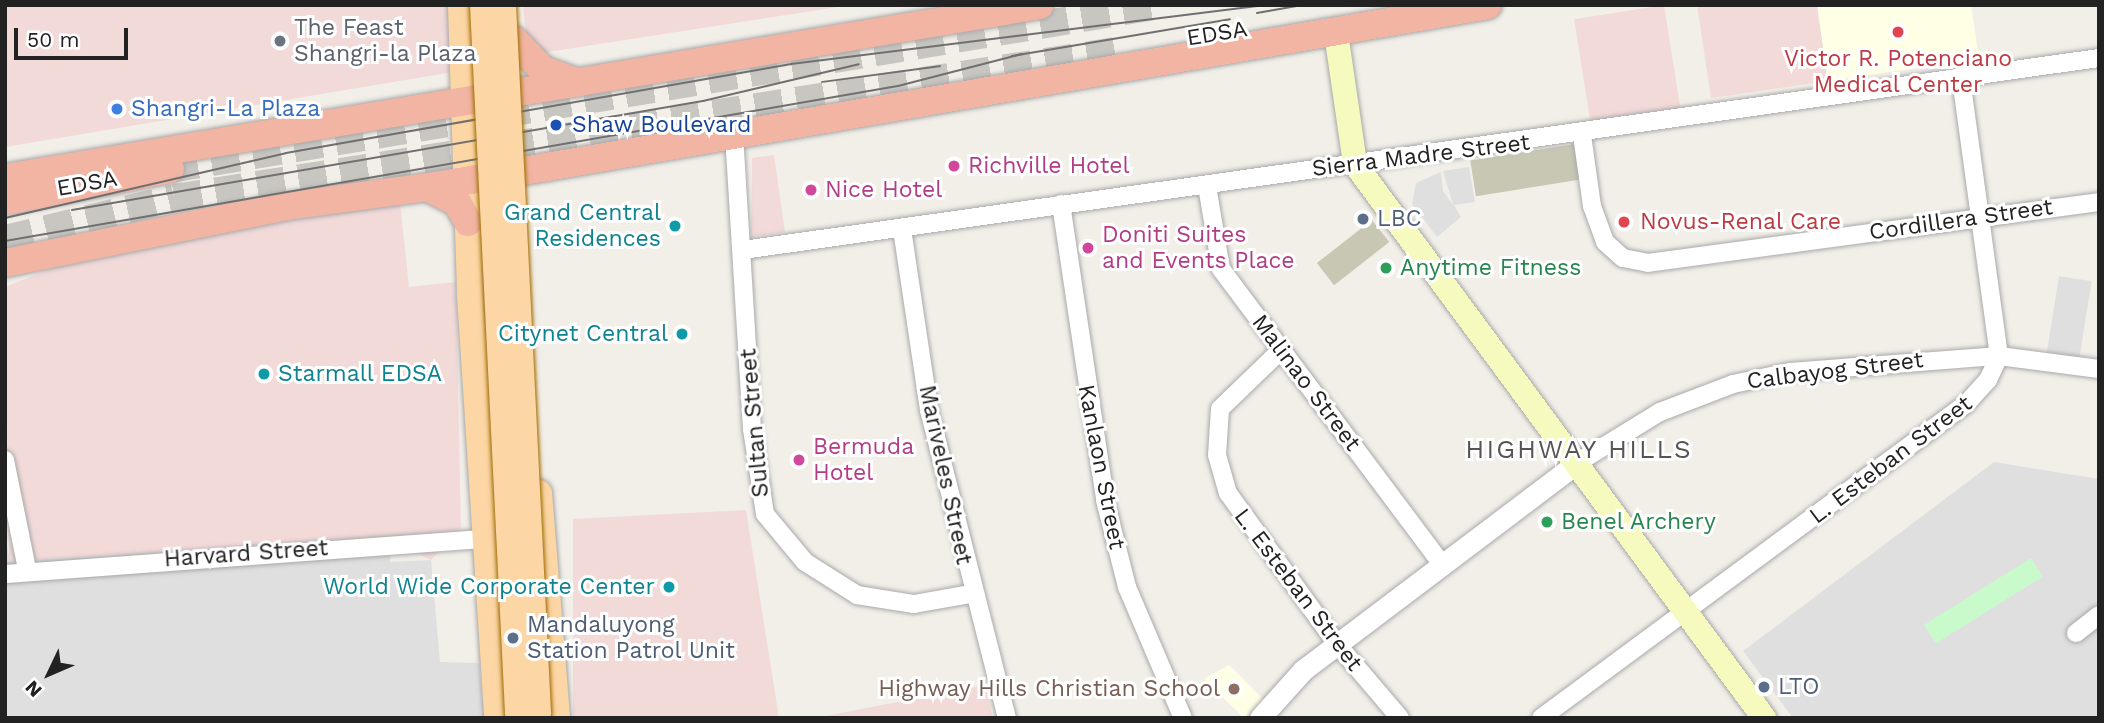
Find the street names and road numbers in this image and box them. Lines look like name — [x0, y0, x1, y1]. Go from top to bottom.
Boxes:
street label: EDSA — [1185, 16, 1249, 52]
street label: Sierra Madre Street — [1310, 129, 1532, 183]
street label: EDSA — [55, 165, 119, 203]
street label: Cordillera Street — [1867, 193, 2055, 247]
street label: Malinao Street — [1246, 309, 1366, 457]
street label: Calbayog Street — [1745, 346, 1925, 396]
street label: Sultan Street — [735, 347, 775, 499]
street label: Kanlaon Street — [1072, 382, 1130, 552]
street label: Mariveles Street — [913, 383, 977, 567]
street label: L. Esteban Street — [1804, 390, 1978, 530]
street label: L. Esteban Street — [1228, 503, 1368, 677]
street label: Harvard Street — [163, 535, 329, 573]

